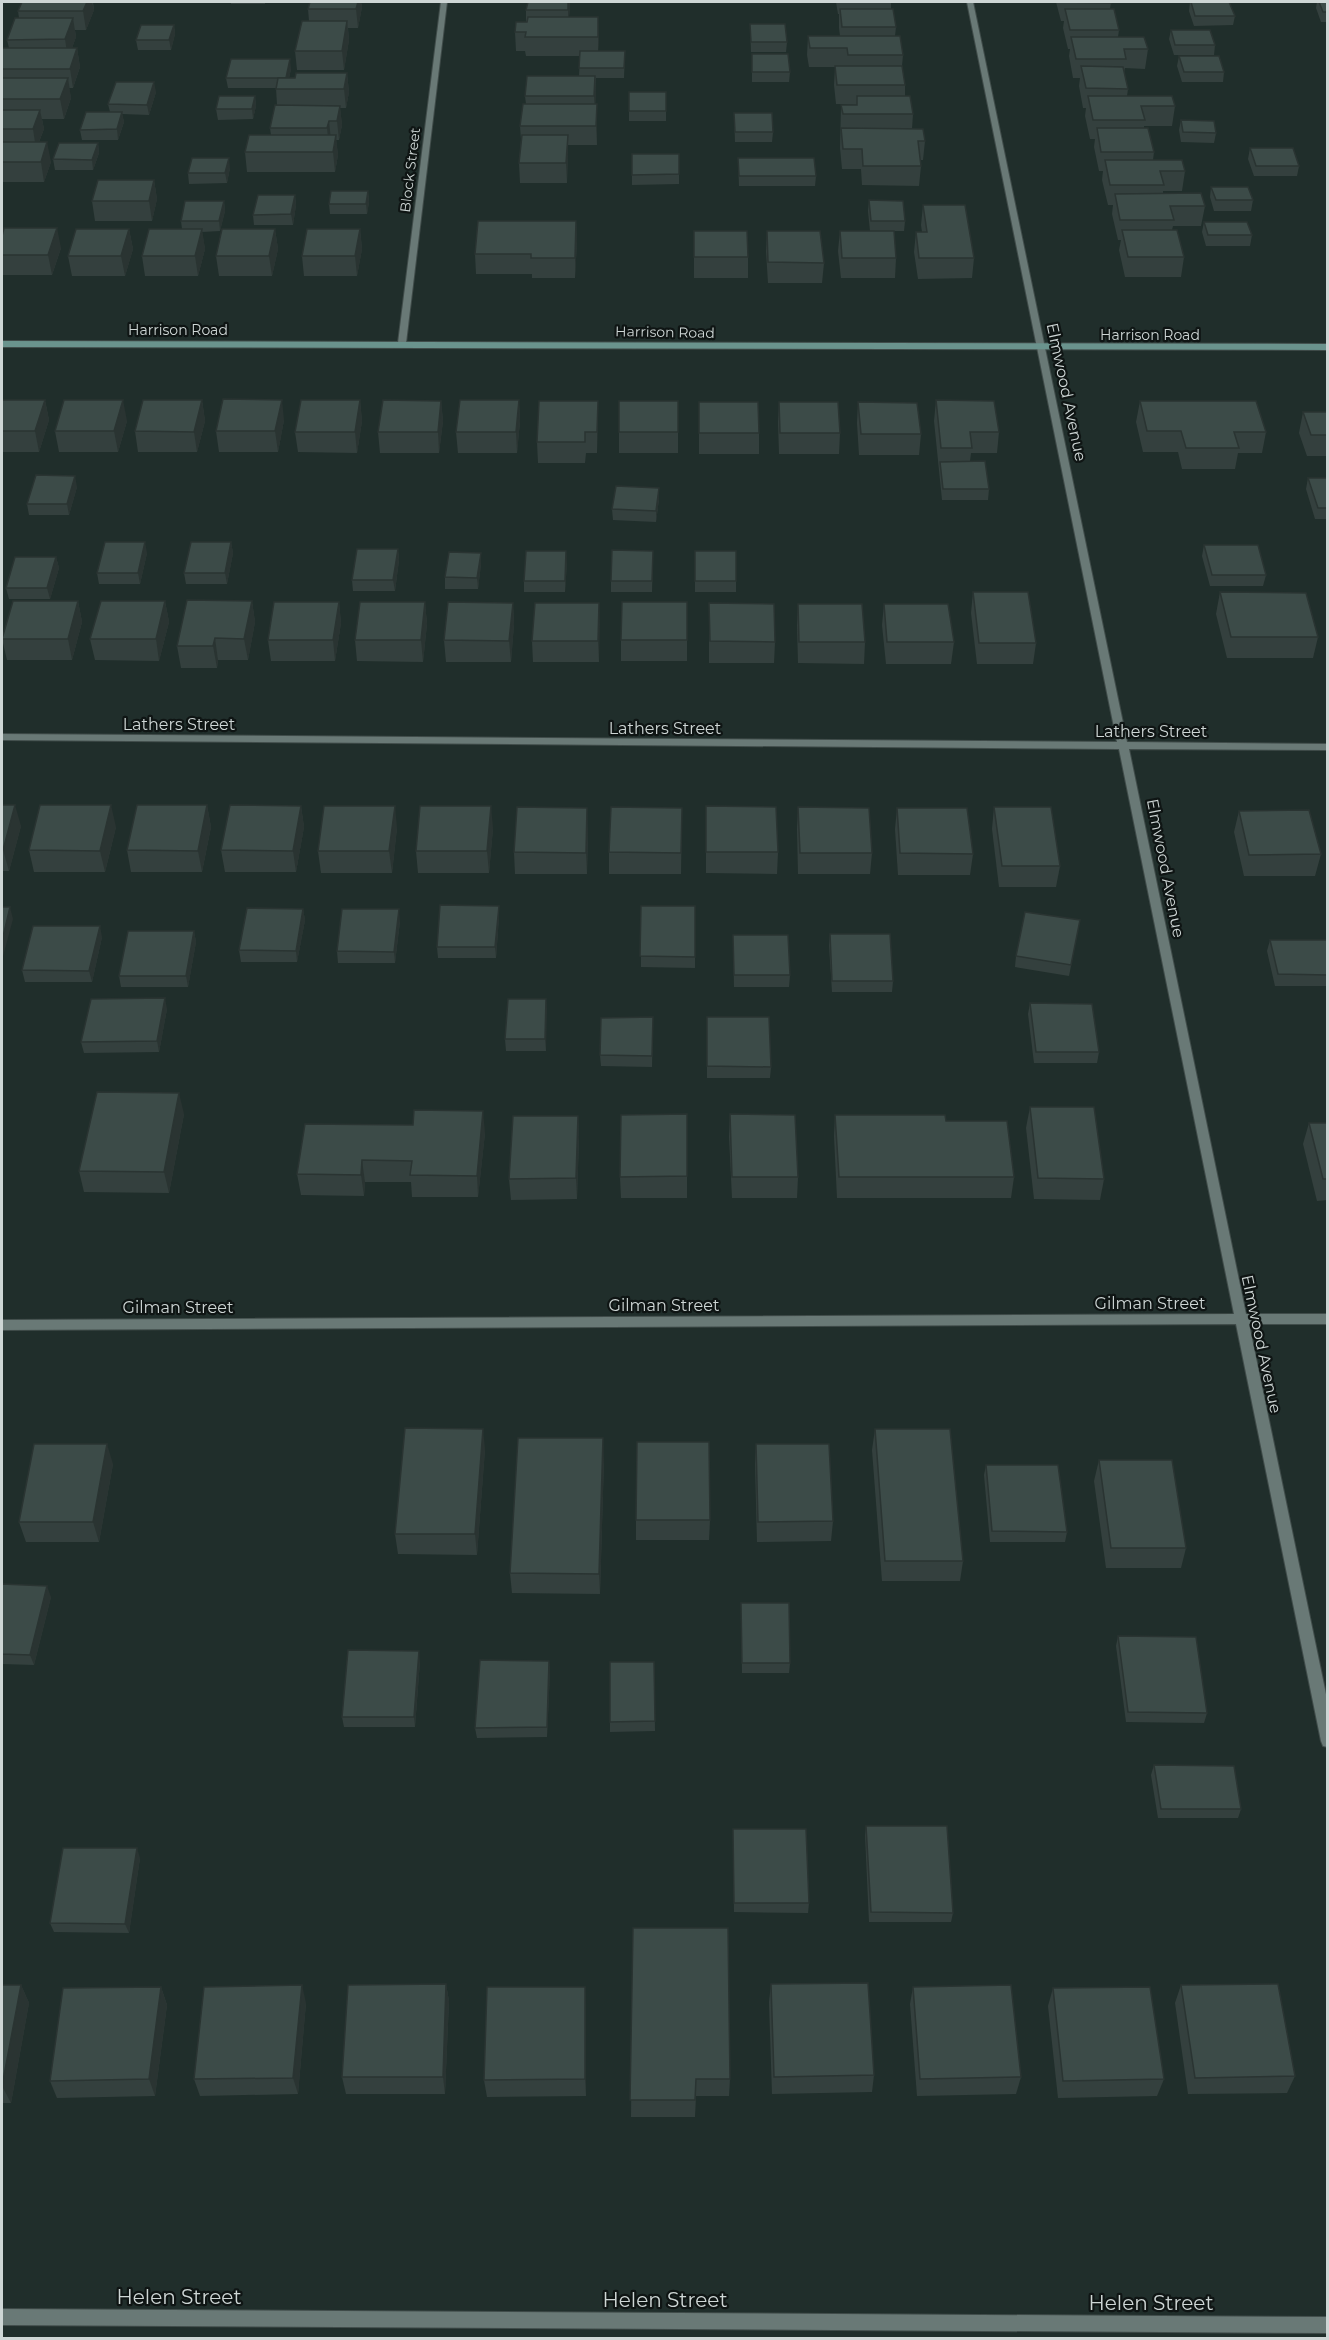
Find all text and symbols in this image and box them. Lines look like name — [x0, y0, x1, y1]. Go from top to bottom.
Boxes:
street label: Block Street — [396, 126, 424, 213]
street label: Harrison Road — [128, 321, 228, 339]
street label: Elmwood Avenue — [1043, 321, 1090, 463]
street label: Harrison Road — [615, 322, 715, 342]
street label: Harrison Road — [1100, 326, 1200, 344]
street label: Lathers Street — [123, 715, 236, 734]
street label: Lathers Street — [609, 719, 722, 738]
street label: Lathers Street — [1095, 722, 1208, 741]
street label: Elmwood Avenue — [1143, 797, 1188, 939]
street label: Elmwood Avenue — [1238, 1273, 1285, 1415]
street label: Gilman Street — [1095, 1294, 1206, 1313]
street label: Gilman Street — [609, 1296, 720, 1315]
street label: Gilman Street — [123, 1298, 234, 1317]
street label: Helen Street — [116, 2285, 242, 2309]
street label: Helen Street — [602, 2288, 728, 2312]
street label: Helen Street — [1088, 2291, 1214, 2315]

